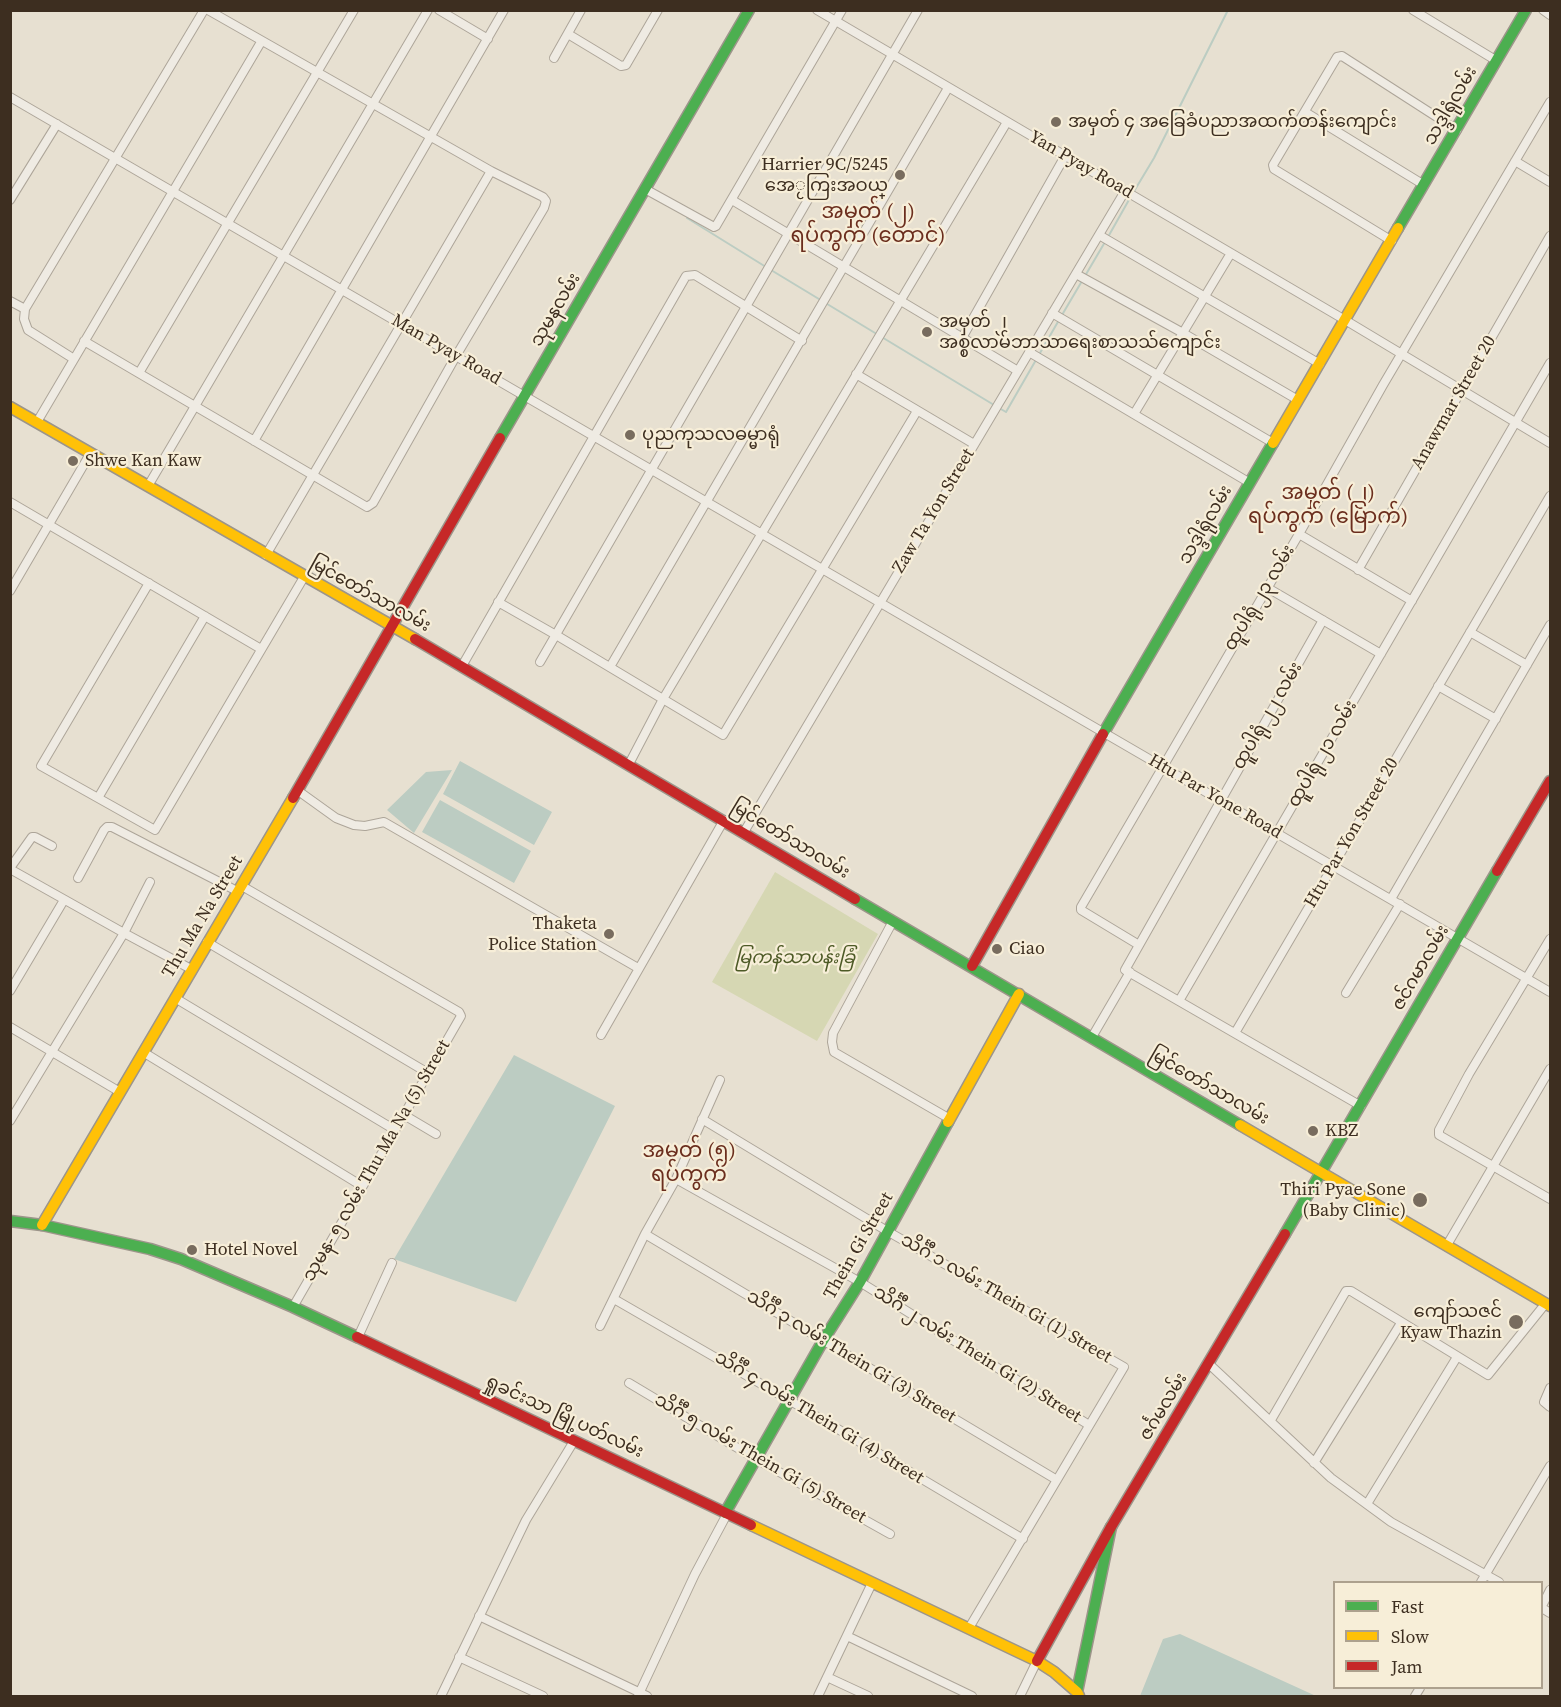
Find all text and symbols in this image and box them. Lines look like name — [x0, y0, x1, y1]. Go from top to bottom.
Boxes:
street label: သဒ္ဒါရုံလမ်း — [1420, 63, 1482, 149]
place label: အမှတ် ၄ အခြေခံပညာအထက်တန်းကျောင်း — [1068, 111, 1397, 133]
marker: အမှတ် ၄ အခြေခံပညာအထက်တန်းကျောင်း — [1049, 115, 1063, 129]
street label: Yan Pyay Road — [1025, 126, 1137, 204]
place label: Harrier 9C/5245 အေႂကြးအဝယ္ — [761, 154, 888, 196]
marker: Harrier 9C/5245 အေႂကြးအဝယ္ — [893, 168, 907, 182]
district label: အမှတ် (၂) ရပ်ကွက် (တောင်) — [791, 200, 945, 250]
street label: သုမနလမ်း — [526, 269, 586, 351]
street label: Man Pyay Road — [387, 310, 505, 390]
place label: အမှတ် ၂ အစ္စလာမ်ဘာသာရေးစာသသ်ကျောင်း — [939, 311, 1221, 354]
marker: အမှတ် ၂ အစ္စလာမ်ဘာသာရေးစာသသ်ကျောင်း — [920, 325, 934, 339]
street label: Anawmar Street 20 — [1407, 332, 1501, 474]
place label: ပုညကုသလဓမ္မာရုံ — [642, 424, 780, 446]
marker: ပုညကုသလဓမ္မာရုံ — [623, 428, 637, 442]
street label: Zaw Ta Yon Street — [888, 445, 980, 577]
place label: Shwe Kan Kaw — [85, 450, 201, 472]
marker: Shwe Kan Kaw — [66, 454, 80, 468]
district label: အမှတ် (၂) ရပ်ကွက် (မြောက်) — [1248, 481, 1408, 531]
street label: သဒ္ဒါရုံလမ်း — [1175, 482, 1237, 568]
street label: ထူပါရုံ ၂၃ လမ်း — [1220, 541, 1300, 655]
street label: မြင်တော်သာလမ်း — [306, 553, 434, 637]
street label: ထူပါရုံ ၂၂ လမ်း — [1228, 658, 1308, 774]
street label: ထူပါရုံ ၂၁ လမ်း — [1284, 697, 1362, 811]
street label: Htu Par Yone Road — [1144, 750, 1286, 844]
street label: Htu Par Yon Street 20 — [1300, 754, 1404, 912]
street label: မြင်တော်သာလမ်း — [727, 796, 853, 884]
street label: Thu Ma Na Street — [158, 852, 248, 982]
place label: Thaketa Police Station — [488, 913, 597, 956]
street label: ဇင်ဂမာလမ်း — [1388, 921, 1454, 1015]
marker: Thaketa Police Station — [602, 927, 616, 941]
place label: Ciao — [1009, 938, 1045, 960]
marker: Ciao — [990, 942, 1004, 956]
park label: မြကန်သာပန်းခြံ — [735, 947, 855, 969]
street label: သုမန- ၅ လမ်း Thu Ma Na (5) Street — [299, 1036, 455, 1286]
street label: မြင်တော်သာလမ်း — [1145, 1044, 1273, 1130]
place label: KBZ — [1325, 1120, 1358, 1142]
marker: KBZ — [1306, 1124, 1320, 1138]
district label: အမှတ် (၅) ရပ်ကွက် — [642, 1139, 736, 1189]
place label: Thiri Pyae Sone (Baby Clinic) — [1280, 1179, 1406, 1222]
street label: Thein Gi Street — [820, 1189, 898, 1303]
marker: Thiri Pyae Sone (Baby Clinic) — [1411, 1191, 1429, 1209]
street label: သိင်္ဂီ ၁ လမ်း Thein Gi (1) Street — [897, 1230, 1115, 1368]
place label: Hotel Novel — [204, 1239, 298, 1261]
marker: Hotel Novel — [185, 1243, 199, 1257]
street label: သိင်္ဂီ ၂ လမ်း Thein Gi (2) Street — [869, 1282, 1085, 1428]
street label: သိင်္ဂီ ၃ လမ်း Thein Gi (3) Street — [743, 1286, 959, 1428]
place label: ကျော်သဇင် Kyaw Thazin — [1400, 1301, 1502, 1344]
marker: ကျော်သဇင် Kyaw Thazin — [1507, 1313, 1525, 1331]
street label: သိင်္ဂီ ၄ လမ်း Thein Gi (4) Street — [711, 1347, 927, 1489]
street label: ဇင်္ဂမလမ်း — [1135, 1369, 1193, 1445]
street label: ရှုခင်းသာ မြို့ပတ်လမ်း — [481, 1371, 647, 1463]
street label: သိင်္ဂီ ၅ လမ်း Thein Gi (5) Street — [650, 1389, 870, 1529]
legend — [1333, 1581, 1543, 1689]
text: Fast — [1391, 1594, 1424, 1619]
text: Slow — [1391, 1624, 1429, 1649]
text: Jam — [1391, 1654, 1423, 1679]

